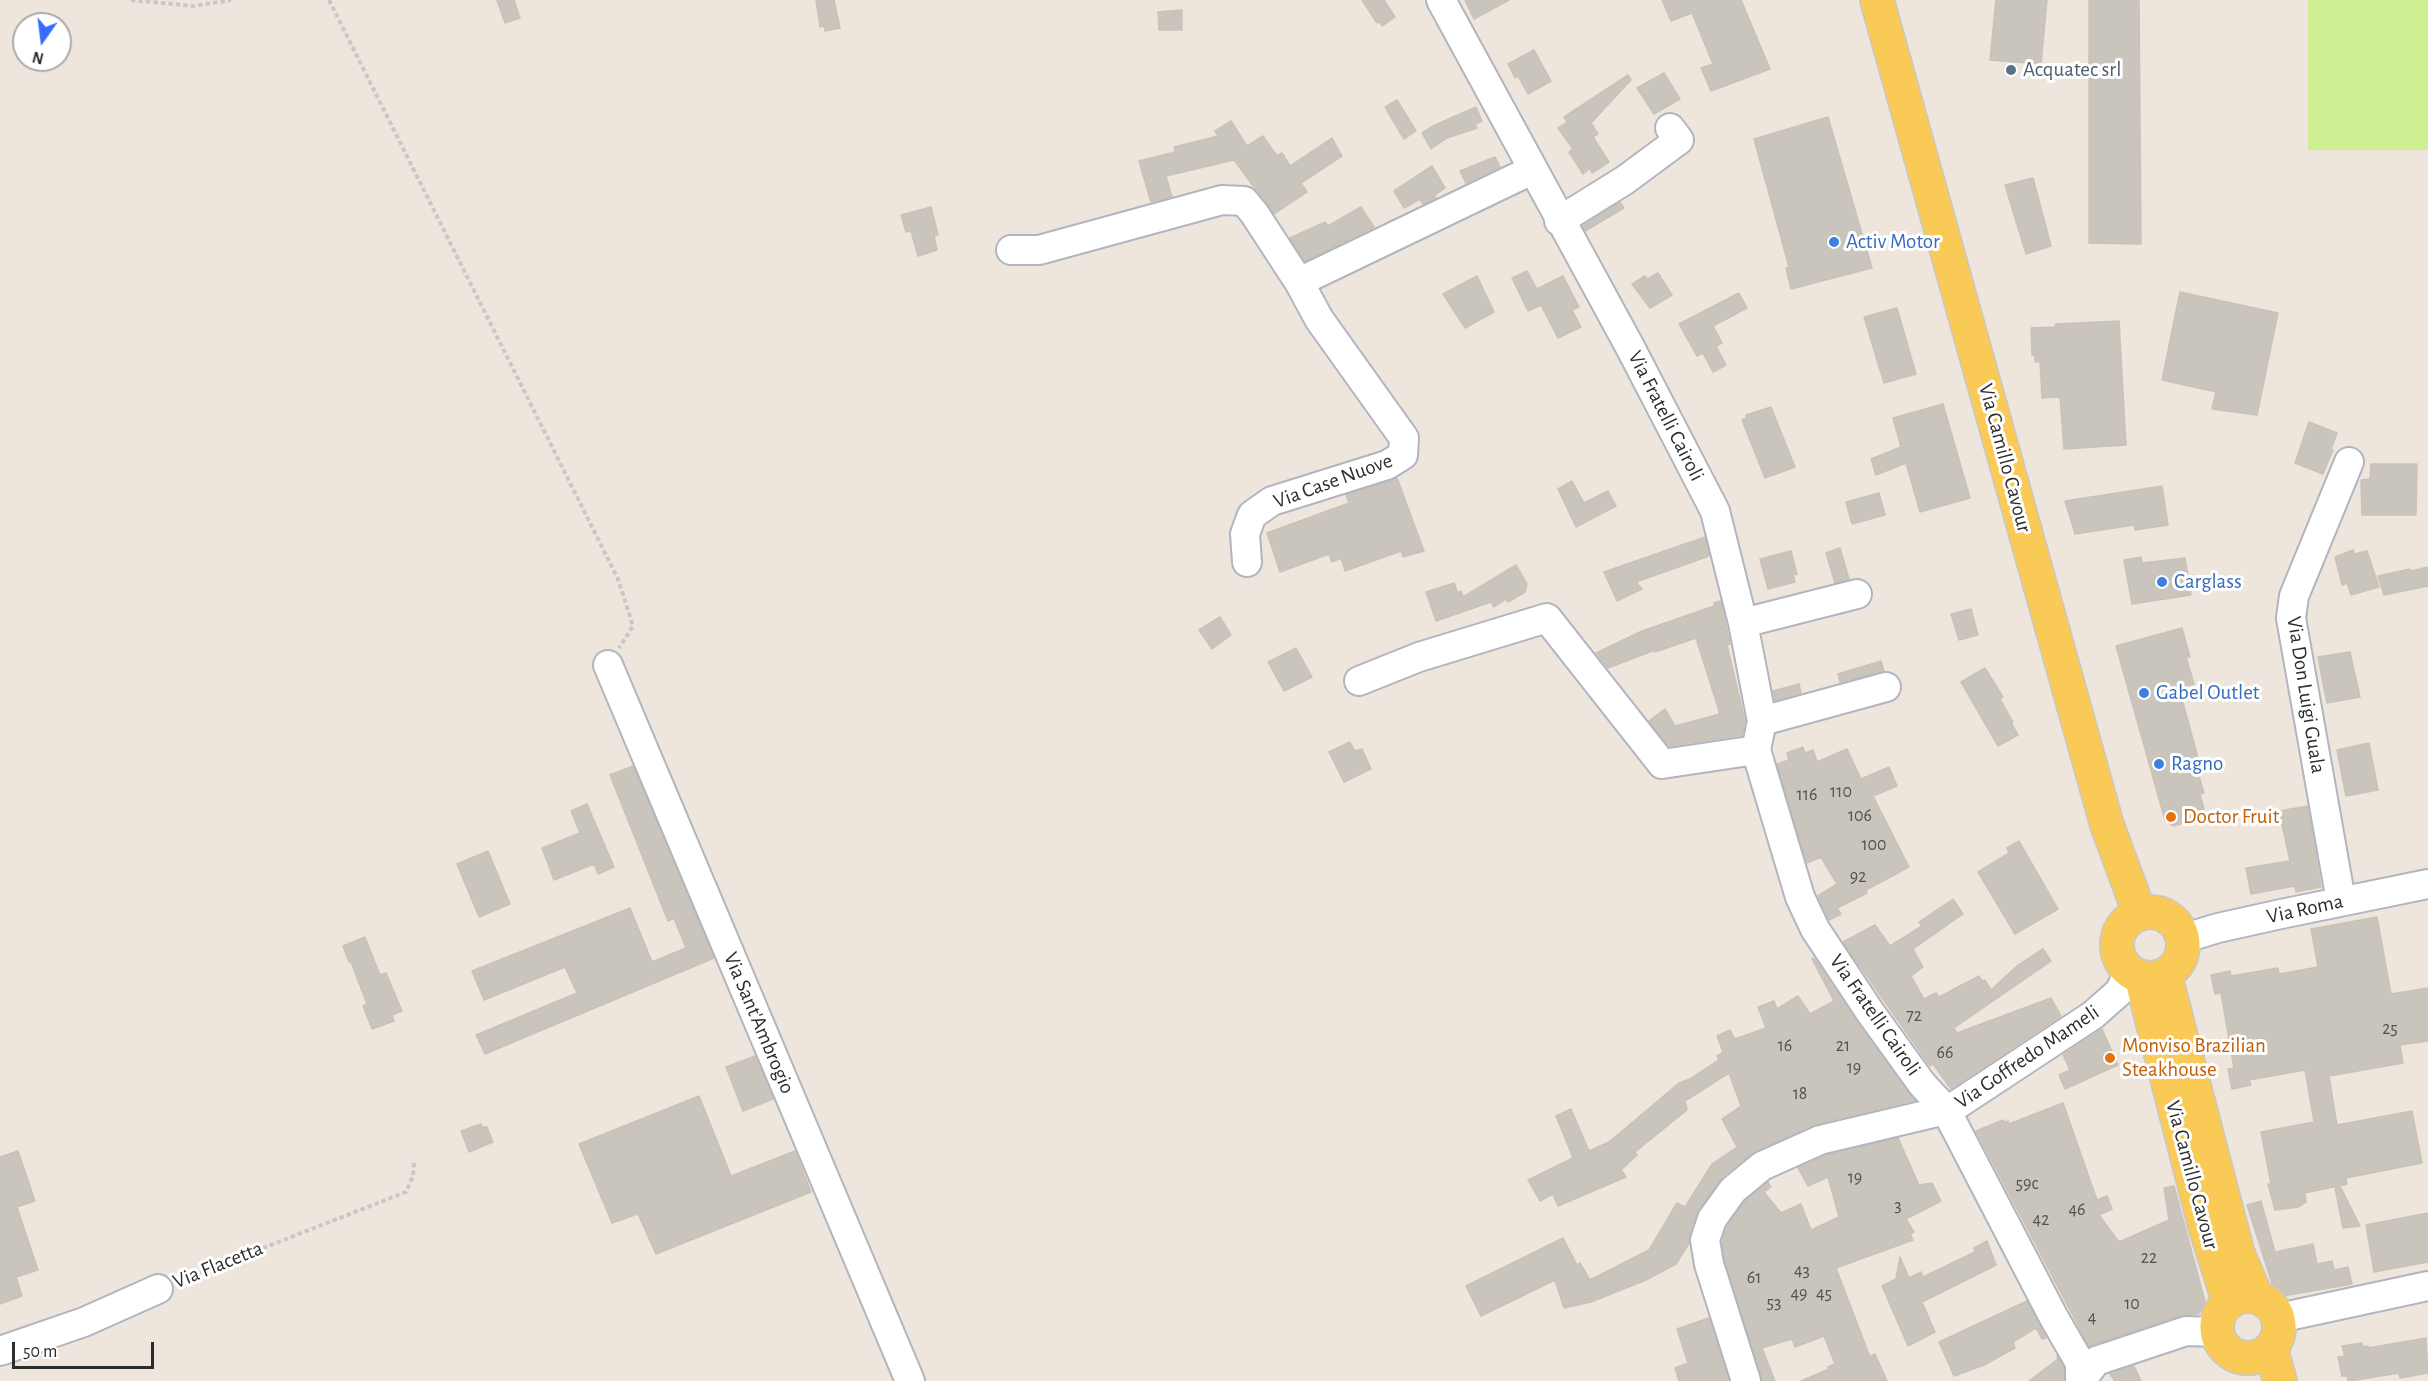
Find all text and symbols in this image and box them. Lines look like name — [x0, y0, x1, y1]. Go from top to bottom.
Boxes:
north arrow — [12, 12, 72, 72]
text: N — [31, 48, 45, 67]
place label: Acquatec srl — [2023, 57, 2121, 83]
marker: Acquatec srl — [2004, 63, 2018, 77]
place label: Activ Motor — [1846, 229, 1940, 255]
marker: Activ Motor — [1827, 235, 1841, 249]
street label: Via Fratelli Cairoli — [1622, 347, 1710, 485]
street label: Via Camillo Cavour — [1973, 381, 2037, 535]
street label: Via Case Nuove — [1270, 448, 1396, 514]
place label: Carglass — [2174, 569, 2242, 595]
marker: Carglass — [2155, 575, 2169, 589]
street label: Via Don Luigi Guala — [2281, 615, 2331, 775]
place label: Gabel Outlet — [2156, 680, 2260, 706]
marker: Gabel Outlet — [2137, 686, 2151, 700]
place label: Ragno — [2171, 751, 2223, 777]
marker: Ragno — [2152, 757, 2166, 771]
house number: 110 — [1830, 781, 1852, 803]
house number: 116 — [1797, 784, 1817, 806]
place label: Doctor Fruit — [2183, 804, 2279, 830]
house number: 106 — [1848, 805, 1872, 827]
marker: Doctor Fruit — [2164, 810, 2178, 824]
house number: 100 — [1861, 834, 1887, 856]
house number: 92 — [1850, 866, 1866, 888]
street label: Via Roma — [2264, 889, 2346, 929]
street label: Via Sant'Ambrogio — [718, 948, 800, 1098]
street label: Via Fratelli Cairoli — [1824, 949, 1926, 1081]
street label: Via Goffredo Mameli — [1950, 999, 2104, 1115]
house number: 72 — [1906, 1005, 1922, 1027]
house number: 25 — [2382, 1018, 2398, 1040]
place label: Monviso Brazilian Steakhouse — [2122, 1033, 2266, 1083]
house number: 16 — [1778, 1035, 1792, 1057]
house number: 21 — [1836, 1035, 1850, 1057]
house number: 66 — [1937, 1042, 1953, 1064]
marker: Monviso Brazilian Steakhouse — [2103, 1051, 2117, 1065]
house number: 19 — [1847, 1057, 1861, 1079]
house number: 18 — [1793, 1083, 1807, 1105]
street label: Via Camillo Cavour — [2160, 1098, 2224, 1252]
house number: 19 — [1848, 1167, 1862, 1189]
house number: 59c — [2016, 1173, 2038, 1195]
house number: 3 — [1894, 1195, 1902, 1217]
house number: 46 — [2068, 1199, 2086, 1221]
house number: 42 — [2033, 1209, 2049, 1231]
street label: Via Flacetta — [169, 1236, 267, 1294]
house number: 22 — [2141, 1247, 2157, 1269]
house number: 43 — [1794, 1260, 1810, 1282]
house number: 61 — [1747, 1267, 1761, 1289]
house number: 49 — [1790, 1283, 1808, 1305]
house number: 45 — [1816, 1283, 1832, 1305]
house number: 53 — [1767, 1292, 1781, 1314]
house number: 10 — [2124, 1293, 2140, 1315]
house number: 4 — [2088, 1307, 2096, 1329]
scale bar — [15, 1330, 158, 1368]
text: 50 m — [23, 1343, 57, 1361]

